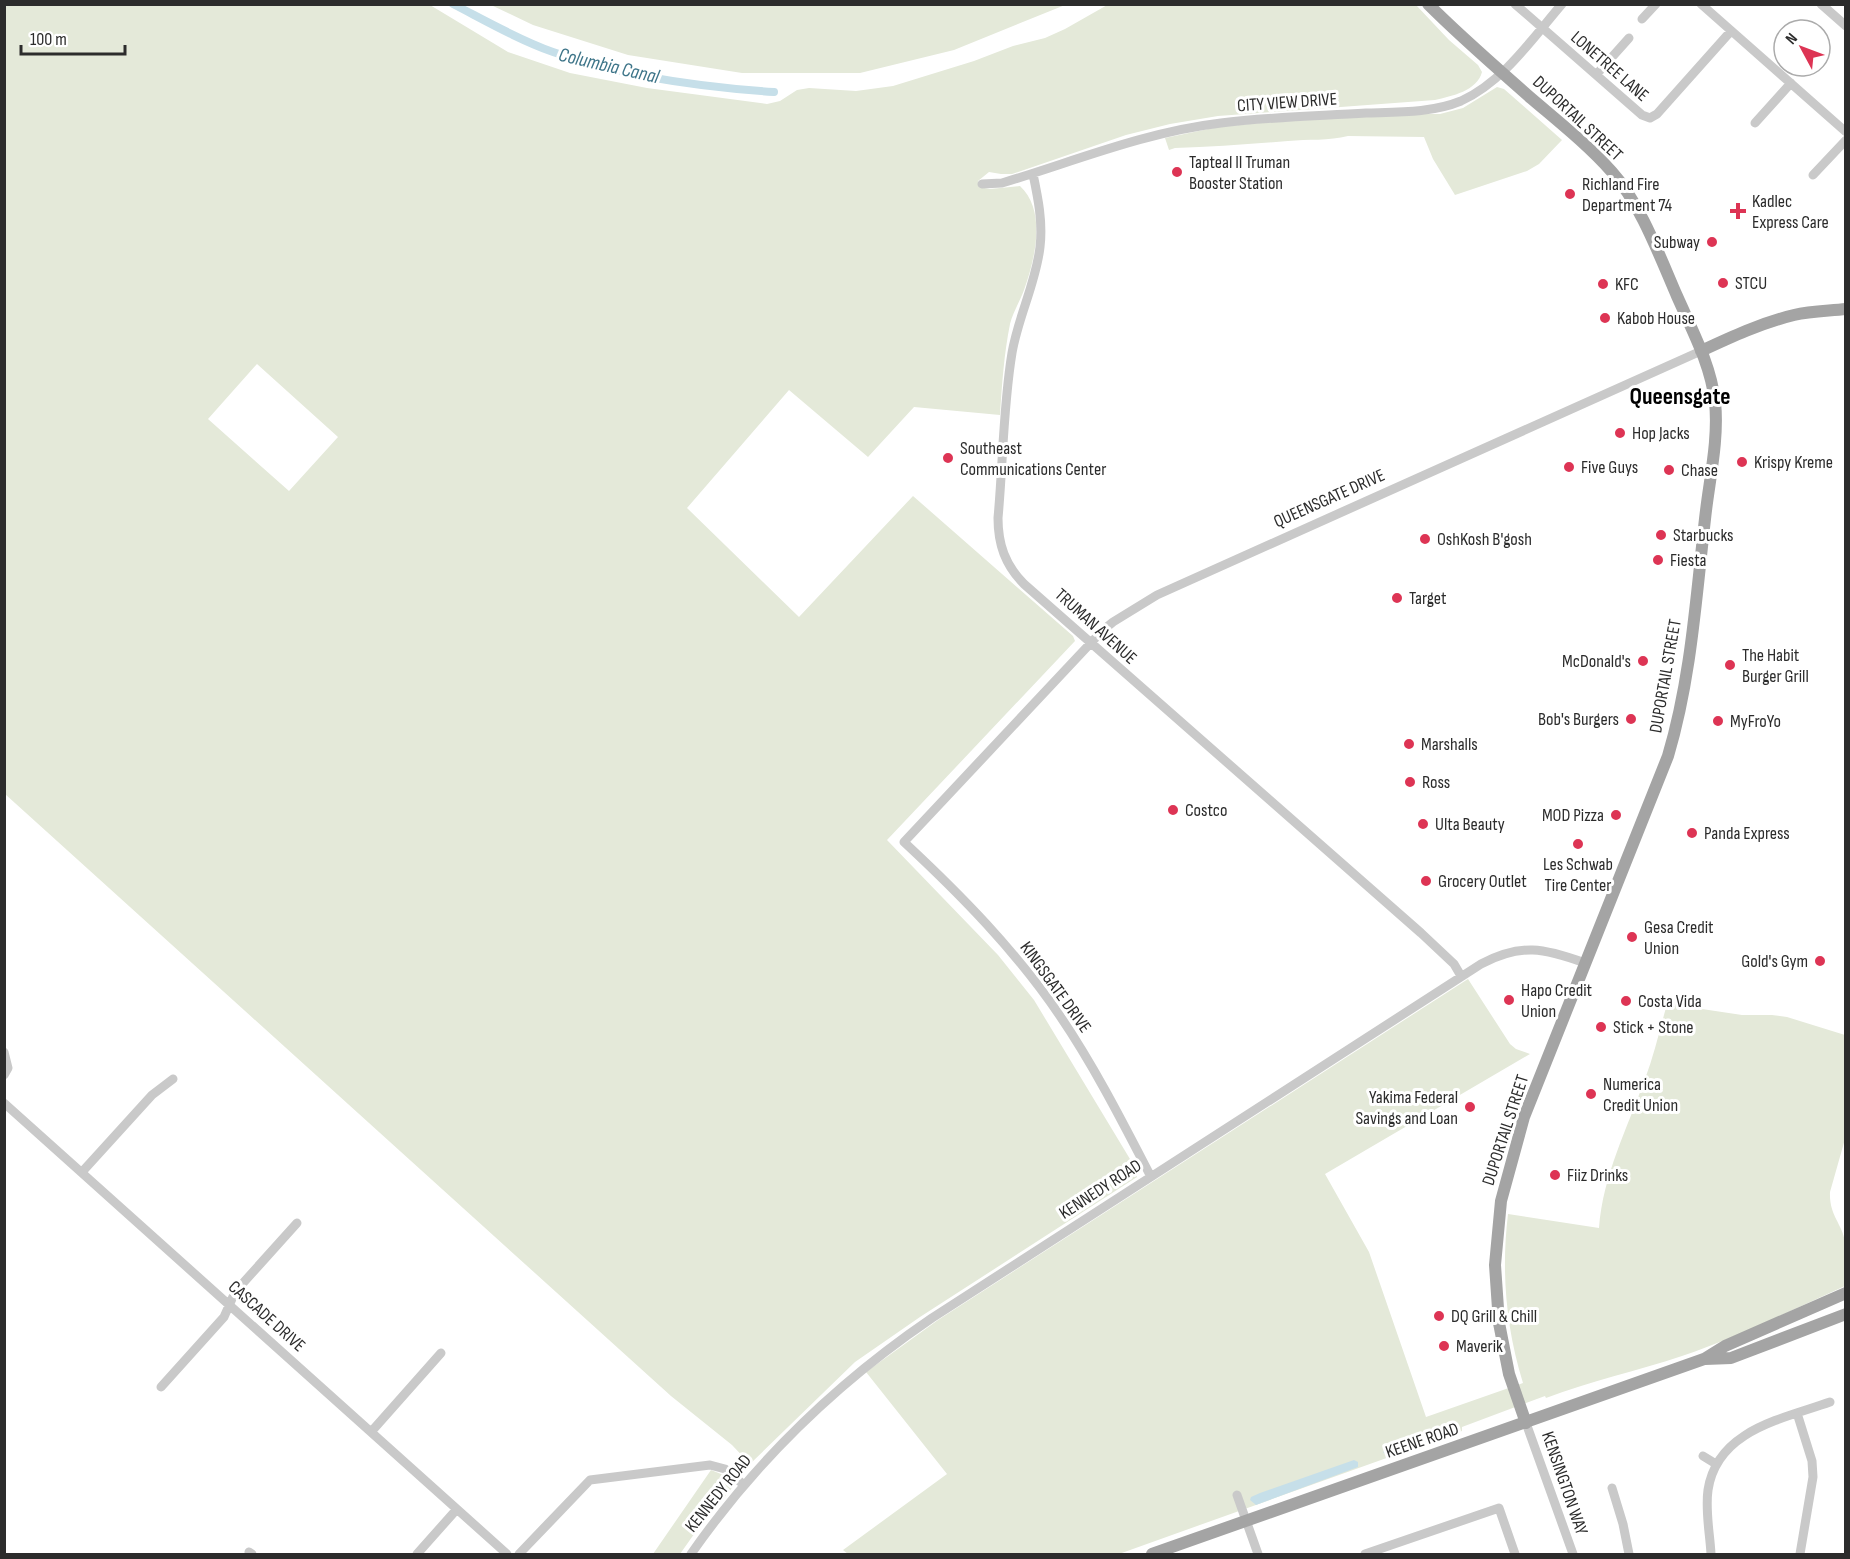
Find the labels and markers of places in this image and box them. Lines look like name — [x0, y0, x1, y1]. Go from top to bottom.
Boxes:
place label: Tapteal II Truman Booster Station — [1189, 152, 1290, 194]
marker: Tapteal II Truman Booster Station — [1170, 165, 1184, 179]
place label: Richland Fire Department 74 — [1582, 174, 1673, 216]
marker: Richland Fire Department 74 — [1563, 187, 1577, 201]
place label: Kadlec Express Care — [1752, 191, 1829, 233]
marker: Kadlec Express Care — [1729, 202, 1747, 220]
place label: Subway — [1654, 232, 1700, 253]
marker: Subway — [1705, 235, 1719, 249]
place label: STCU — [1735, 273, 1767, 294]
place label: KFC — [1615, 274, 1639, 295]
marker: STCU — [1716, 276, 1730, 290]
marker: KFC — [1596, 277, 1610, 291]
place label: Kabob House — [1617, 308, 1695, 329]
marker: Kabob House — [1598, 311, 1612, 325]
place label: Hop Jacks — [1632, 423, 1690, 444]
marker: Hop Jacks — [1613, 426, 1627, 440]
place label: Southeast Communications Center — [960, 438, 1106, 480]
marker: Southeast Communications Center — [941, 451, 955, 465]
place label: Krispy Kreme — [1754, 452, 1833, 473]
marker: Krispy Kreme — [1735, 455, 1749, 469]
place label: Five Guys — [1581, 457, 1638, 478]
marker: Five Guys — [1562, 460, 1576, 474]
place label: Chase — [1681, 460, 1718, 481]
marker: Chase — [1662, 463, 1676, 477]
place label: Starbucks — [1673, 525, 1733, 546]
marker: Starbucks — [1654, 528, 1668, 542]
place label: OshKosh B'gosh — [1437, 529, 1532, 550]
marker: OshKosh B'gosh — [1418, 532, 1432, 546]
place label: Fiesta — [1670, 550, 1707, 571]
marker: Fiesta — [1651, 553, 1665, 567]
place label: Target — [1409, 588, 1447, 609]
marker: Target — [1390, 591, 1404, 605]
place label: The Habit Burger Grill — [1742, 645, 1809, 687]
place label: McDonald's — [1562, 651, 1631, 672]
marker: McDonald's — [1636, 654, 1650, 668]
marker: The Habit Burger Grill — [1723, 658, 1737, 672]
place label: Bob's Burgers — [1538, 709, 1619, 730]
place label: MyFroYo — [1730, 711, 1781, 732]
marker: Bob's Burgers — [1624, 712, 1638, 726]
marker: MyFroYo — [1711, 714, 1725, 728]
place label: Marshalls — [1421, 734, 1478, 755]
marker: Marshalls — [1402, 737, 1416, 751]
place label: Ross — [1422, 772, 1450, 793]
marker: Ross — [1403, 775, 1417, 789]
place label: Costco — [1185, 800, 1227, 821]
marker: Costco — [1166, 803, 1180, 817]
place label: MOD Pizza — [1542, 805, 1604, 826]
marker: MOD Pizza — [1609, 808, 1623, 822]
place label: Ulta Beauty — [1435, 814, 1505, 835]
marker: Ulta Beauty — [1416, 817, 1430, 831]
place label: Panda Express — [1704, 823, 1790, 844]
marker: Panda Express — [1685, 826, 1699, 840]
marker: Les Schwab Tire Center — [1571, 837, 1585, 851]
place label: Les Schwab Tire Center — [1543, 854, 1613, 896]
place label: Grocery Outlet — [1438, 871, 1527, 892]
marker: Grocery Outlet — [1419, 874, 1433, 888]
place label: Gesa Credit Union — [1644, 917, 1714, 959]
marker: Gesa Credit Union — [1625, 930, 1639, 944]
place label: Gold's Gym — [1741, 951, 1808, 972]
marker: Gold's Gym — [1813, 954, 1827, 968]
place label: Hapo Credit Union — [1521, 980, 1592, 1022]
place label: Costa Vida — [1638, 991, 1702, 1012]
marker: Hapo Credit Union — [1502, 993, 1516, 1007]
marker: Costa Vida — [1619, 994, 1633, 1008]
place label: Stick + Stone — [1613, 1017, 1694, 1038]
marker: Stick + Stone — [1594, 1020, 1608, 1034]
place label: Numerica Credit Union — [1603, 1074, 1678, 1116]
place label: Yakima Federal Savings and Loan — [1355, 1087, 1458, 1129]
marker: Numerica Credit Union — [1584, 1087, 1598, 1101]
marker: Yakima Federal Savings and Loan — [1463, 1100, 1477, 1114]
place label: Fiiz Drinks — [1567, 1165, 1628, 1186]
marker: Fiiz Drinks — [1548, 1168, 1562, 1182]
place label: DQ Grill & Chill — [1451, 1306, 1537, 1327]
marker: DQ Grill & Chill — [1432, 1309, 1446, 1323]
place label: Maverik — [1456, 1336, 1503, 1357]
marker: Maverik — [1437, 1339, 1451, 1353]

